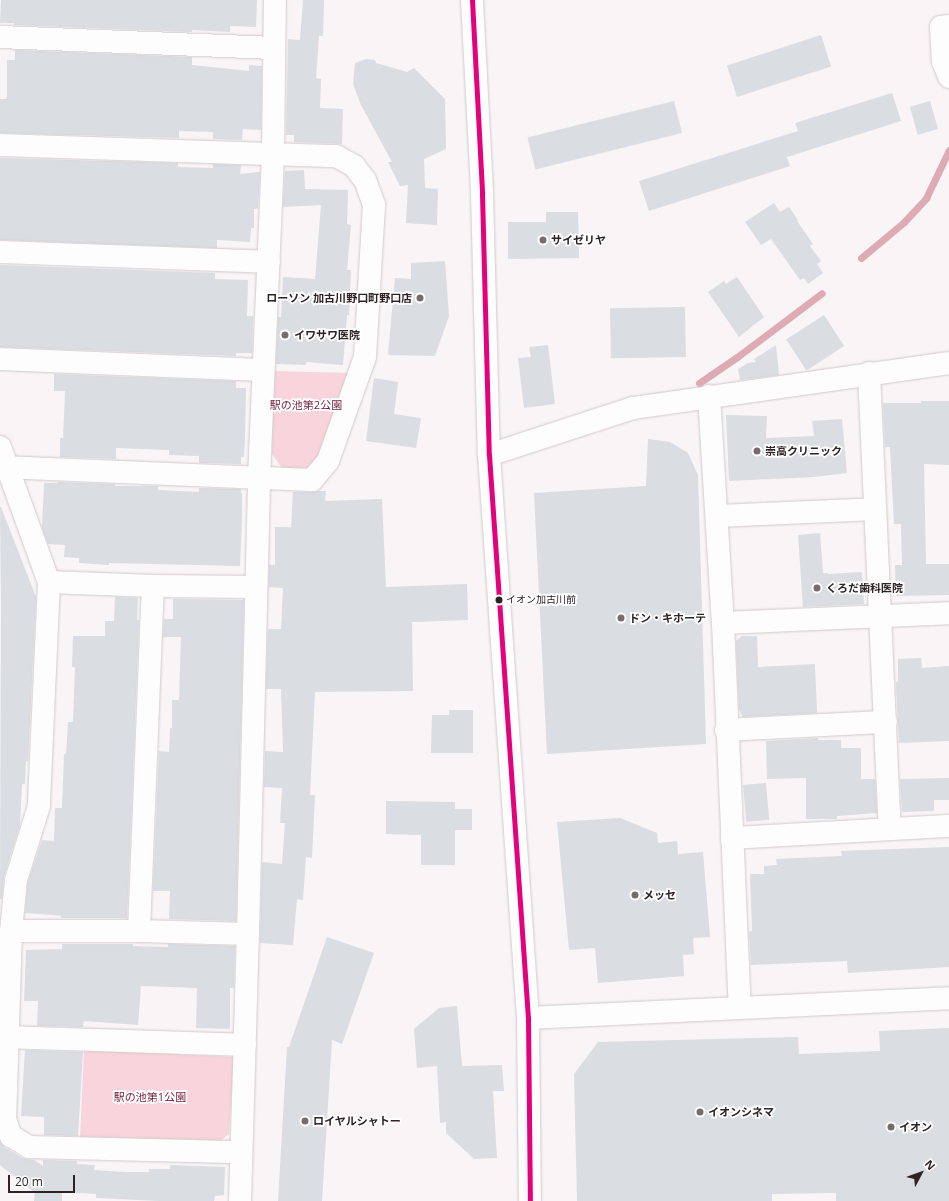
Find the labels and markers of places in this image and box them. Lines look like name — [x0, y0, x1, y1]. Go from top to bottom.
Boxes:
place label: サイゼリヤ — [551, 233, 606, 247]
marker: サイゼリヤ — [538, 235, 548, 245]
place label: ローソン 加古川野口町野口店 — [266, 291, 412, 305]
marker: ローソン 加古川野口町野口店 — [415, 293, 425, 303]
place label: イワサワ医院 — [294, 328, 360, 342]
marker: イワサワ医院 — [279, 329, 291, 341]
place label: 崇高クリニック — [765, 444, 842, 458]
marker: 崇高クリニック — [752, 446, 762, 456]
place label: くろだ歯科医院 — [826, 581, 903, 595]
marker: くろだ歯科医院 — [811, 582, 823, 594]
place label: イオン加古川前 — [506, 594, 576, 606]
marker: イオン加古川前 — [494, 595, 504, 605]
place label: ドン・キホーテ — [629, 611, 706, 625]
marker: ドン・キホーテ — [616, 613, 626, 623]
place label: メッセ — [643, 888, 676, 902]
marker: メッセ — [630, 890, 640, 900]
place label: イオンシネマ — [708, 1105, 774, 1119]
marker: イオンシネマ — [695, 1107, 705, 1117]
place label: ロイヤルシャトー — [313, 1114, 401, 1128]
marker: ロイヤルシャトー — [300, 1116, 310, 1126]
place label: イオン — [899, 1120, 932, 1134]
marker: イオン — [886, 1122, 896, 1132]

